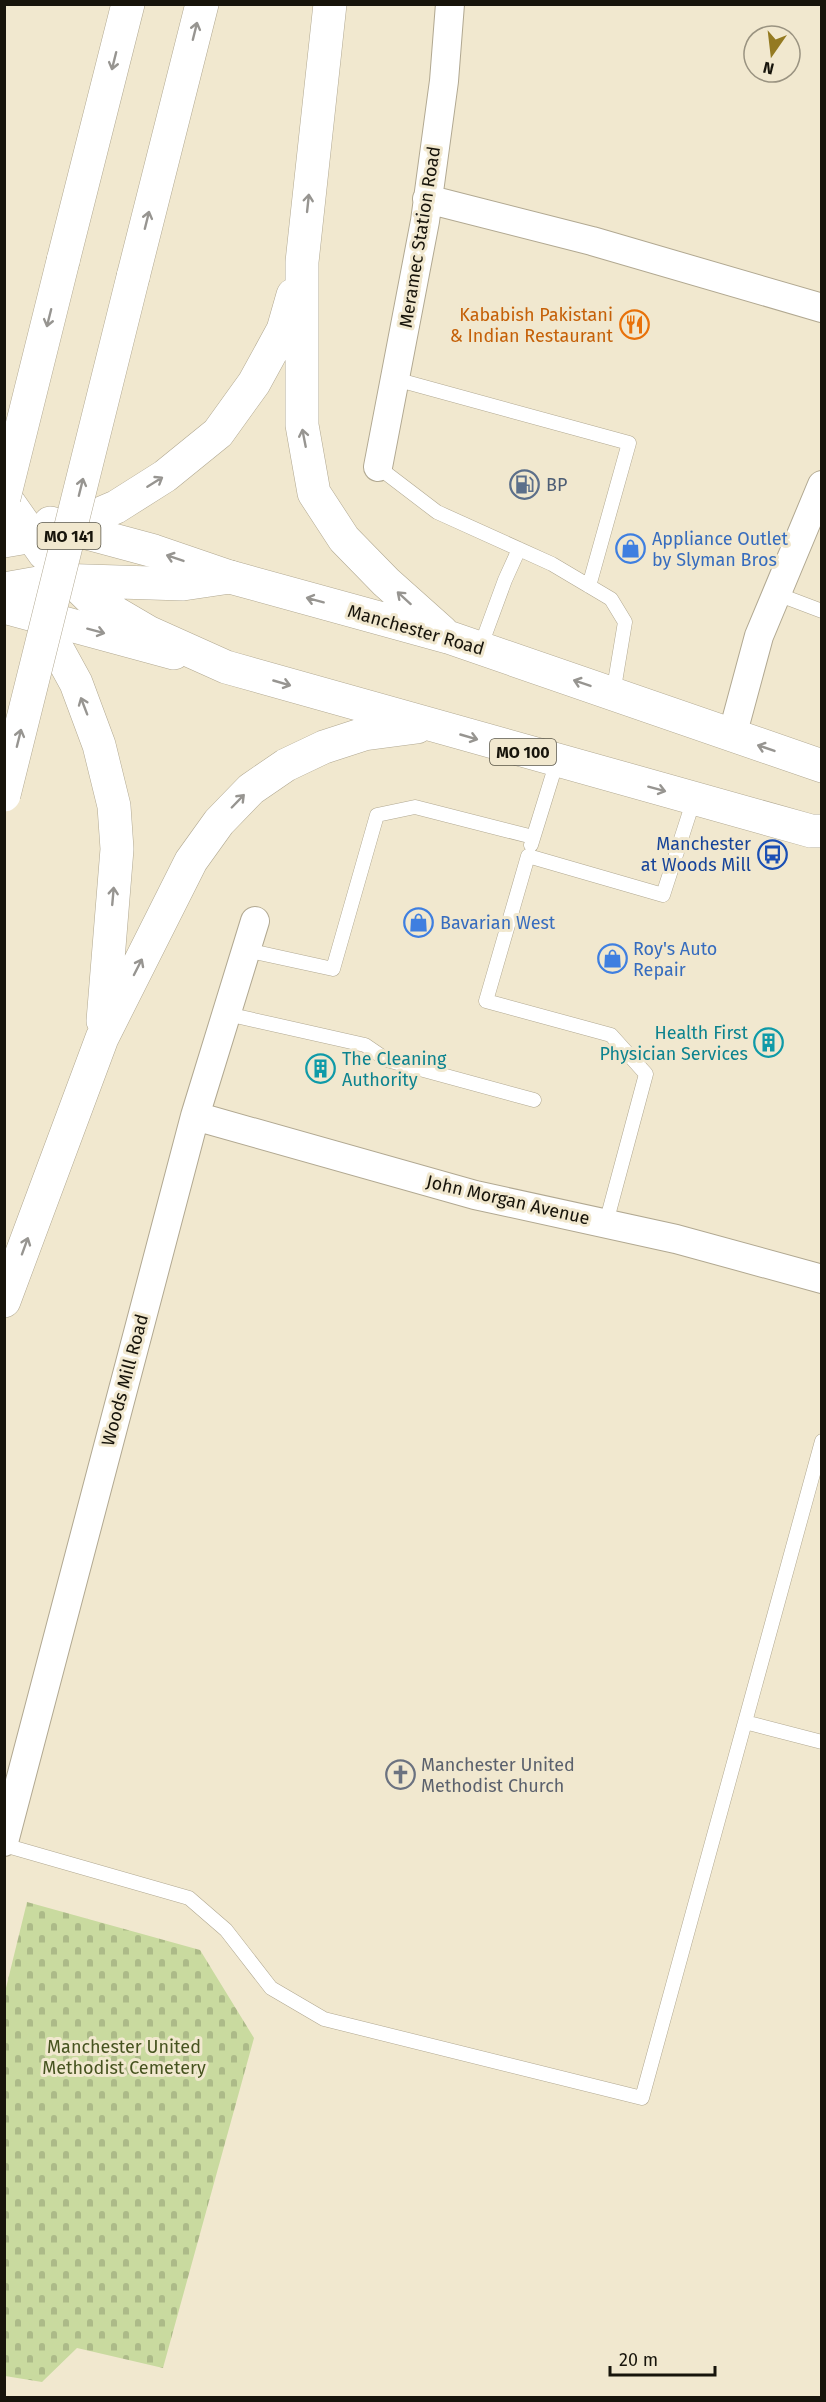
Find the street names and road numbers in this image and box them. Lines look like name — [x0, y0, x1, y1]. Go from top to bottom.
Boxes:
street label: Meramec Station Road — [395, 145, 445, 329]
road number: MO 141 — [38, 523, 100, 549]
street label: Manchester Road — [345, 600, 487, 660]
road number: MO 100 — [490, 739, 556, 765]
street label: John Morgan Avenue — [424, 1171, 592, 1229]
street label: Woods Mill Road — [97, 1312, 153, 1448]

